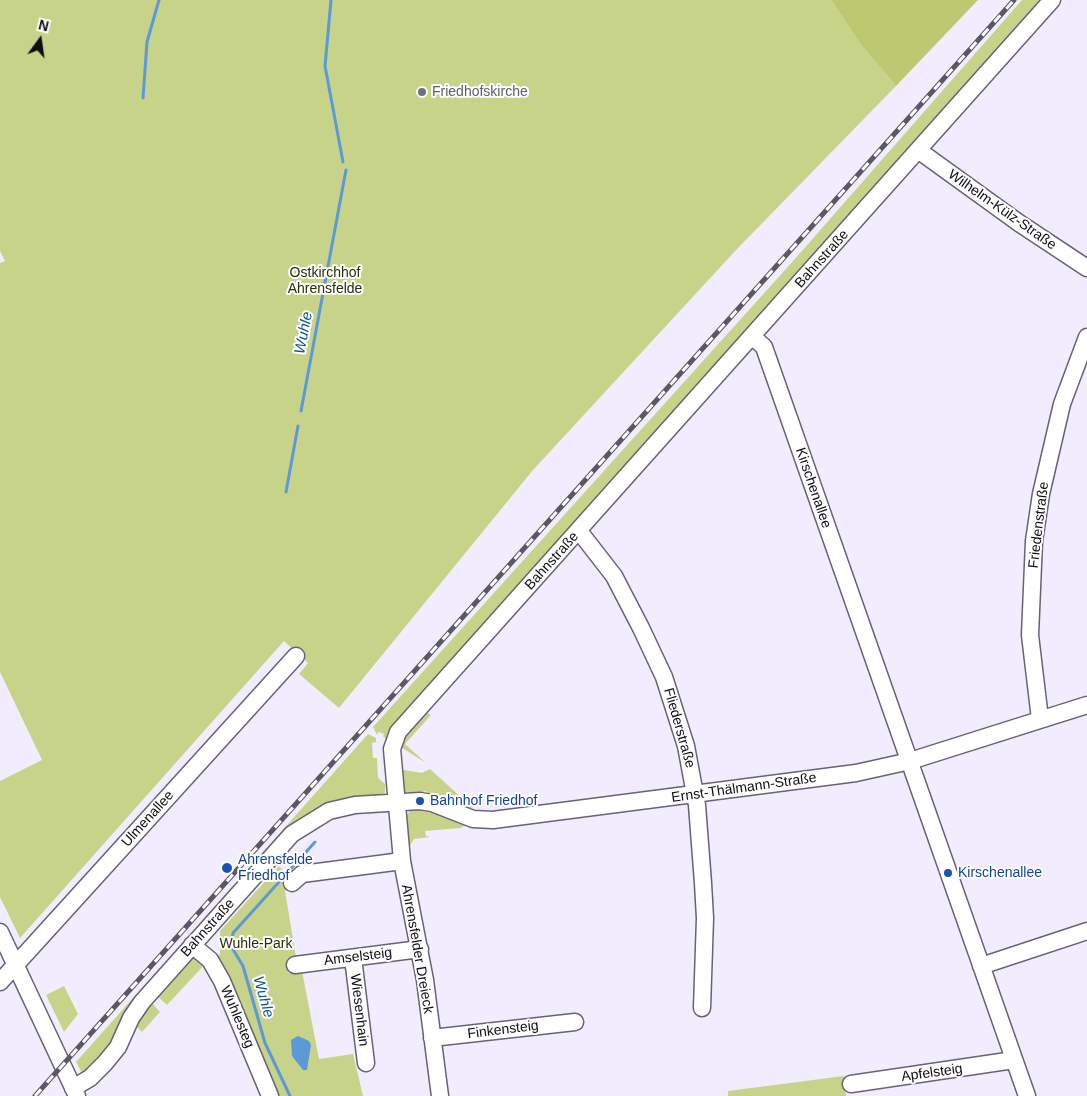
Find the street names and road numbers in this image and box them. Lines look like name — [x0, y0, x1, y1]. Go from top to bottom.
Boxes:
street label: Wilhelm-Külz-Straße — [945, 166, 1059, 254]
street label: Bahnstraße — [792, 226, 852, 292]
street label: Kirschenallee — [791, 446, 835, 530]
street label: Friedenstraße — [1025, 481, 1053, 569]
street label: Bahnstraße — [522, 528, 582, 594]
street label: Fliederstraße — [660, 686, 698, 770]
street label: Ernst-Thälmann-Straße — [670, 770, 818, 806]
street label: Ulmenallee — [118, 787, 178, 851]
street label: Ahrensfelder Dreieck — [397, 883, 437, 1015]
street label: Bahnstraße — [178, 895, 238, 961]
street label: Amselsteig — [323, 944, 393, 970]
street label: Wiesenhain — [346, 973, 372, 1047]
street label: Wuhlesteg — [216, 983, 258, 1051]
street label: Finkensteig — [466, 1017, 540, 1043]
street label: Apfelsteig — [900, 1060, 964, 1086]

